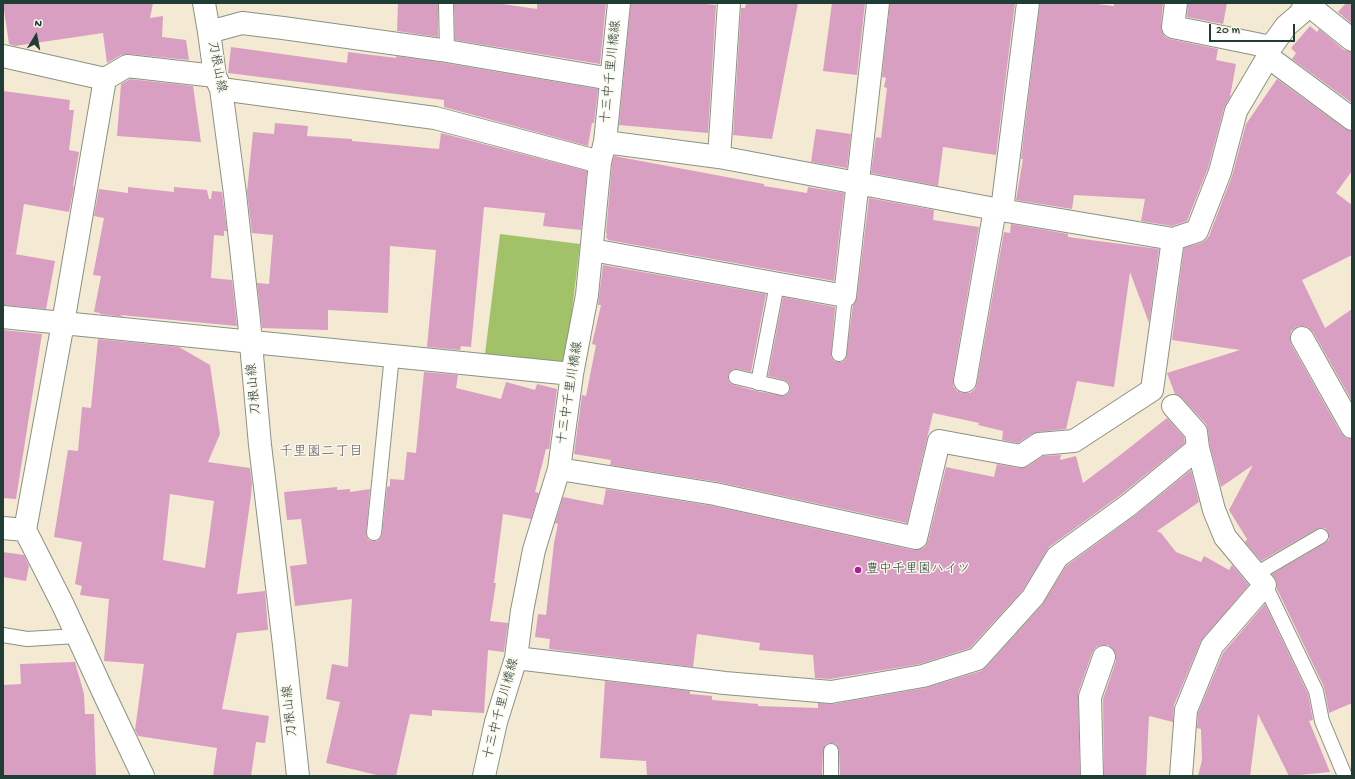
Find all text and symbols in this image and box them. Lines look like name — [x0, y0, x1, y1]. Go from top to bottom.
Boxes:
north arrow — [16, 16, 56, 56]
scale bar — [1211, 16, 1297, 42]
text: N — [34, 18, 43, 31]
street label: 十三中千里川橋線 — [599, 19, 625, 125]
text: 20 m — [1216, 24, 1240, 38]
street label: 刀根山線 — [203, 40, 229, 94]
street label: 十三中千里川橋線 — [555, 340, 587, 446]
street label: 刀根山線 — [245, 362, 265, 416]
district label: 千里園二丁目 — [279, 445, 363, 461]
place label: 豊中千里園ハイツ — [866, 562, 970, 578]
marker: 豊中千里園ハイツ — [853, 565, 863, 575]
street label: 十三中千里川橋線 — [481, 657, 523, 761]
street label: 刀根山線 — [281, 684, 301, 738]

